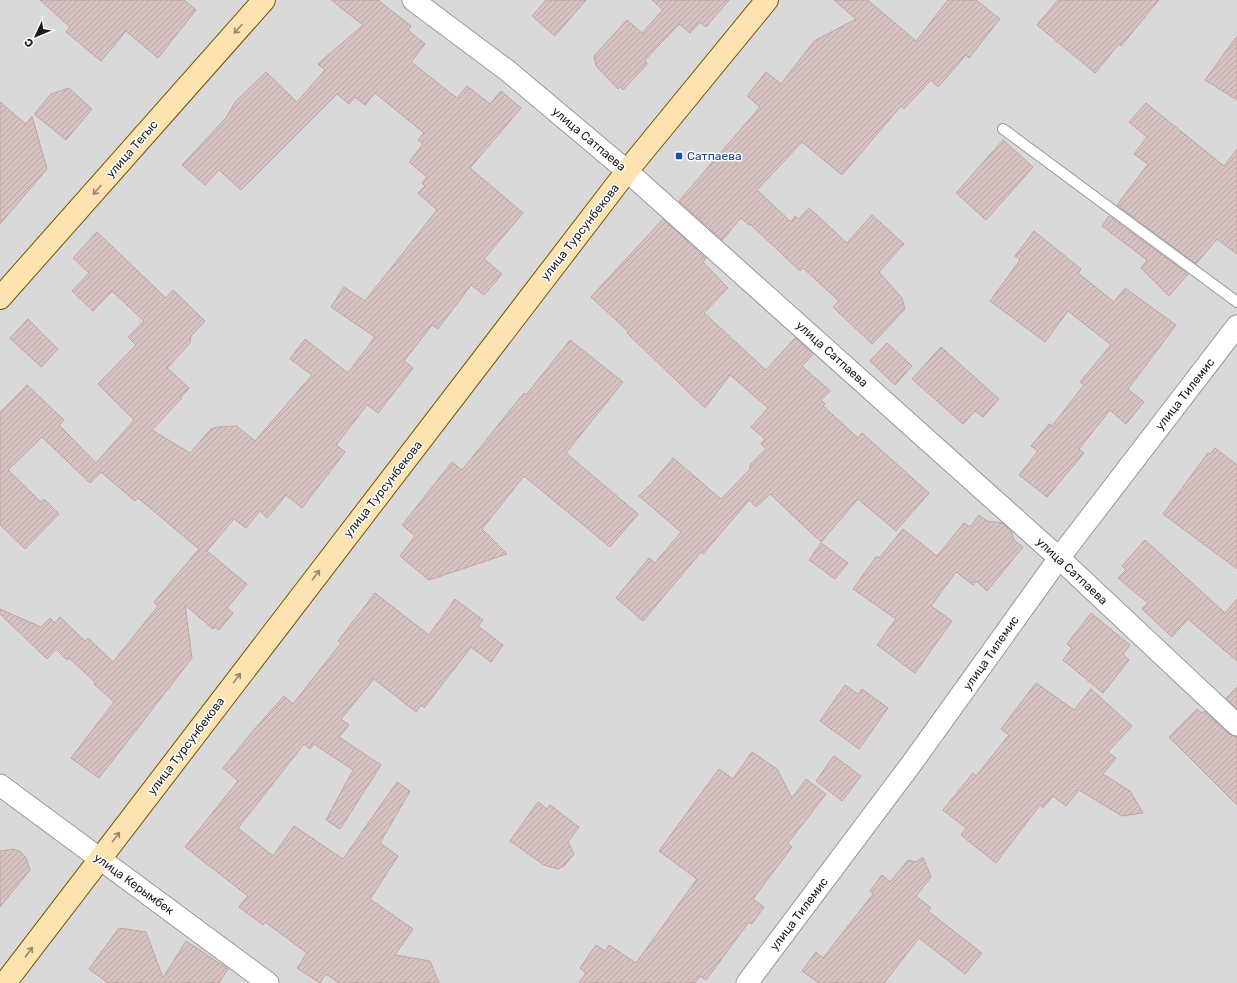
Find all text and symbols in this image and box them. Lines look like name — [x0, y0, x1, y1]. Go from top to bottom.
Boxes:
north arrow — [16, 16, 56, 56]
one-way arrow — [234, 24, 243, 34]
text: С — [22, 35, 37, 50]
street label: улица Сатпаева — [549, 104, 629, 174]
street label: улица Тегыс — [103, 117, 161, 181]
place label: Сатпаева — [687, 149, 742, 163]
marker: Сатпаева — [674, 151, 684, 161]
street label: улица Турсунбекова — [538, 181, 622, 283]
one-way arrow — [92, 185, 102, 195]
street label: улица Сатпаева — [793, 318, 871, 390]
street label: улица Тилемис — [1153, 355, 1218, 433]
street label: улица Турсунбекова — [341, 438, 425, 540]
street label: улица Сатпаева — [1034, 534, 1110, 608]
one-way arrow — [312, 570, 321, 581]
street label: улица Тилемис — [960, 613, 1022, 693]
one-way arrow — [233, 673, 242, 684]
street label: улица Турсунбекова — [145, 694, 227, 798]
one-way arrow — [112, 832, 120, 843]
street label: улица Керымбек — [91, 850, 177, 918]
street label: улица Тилемис — [767, 875, 831, 953]
one-way arrow — [25, 946, 33, 957]

